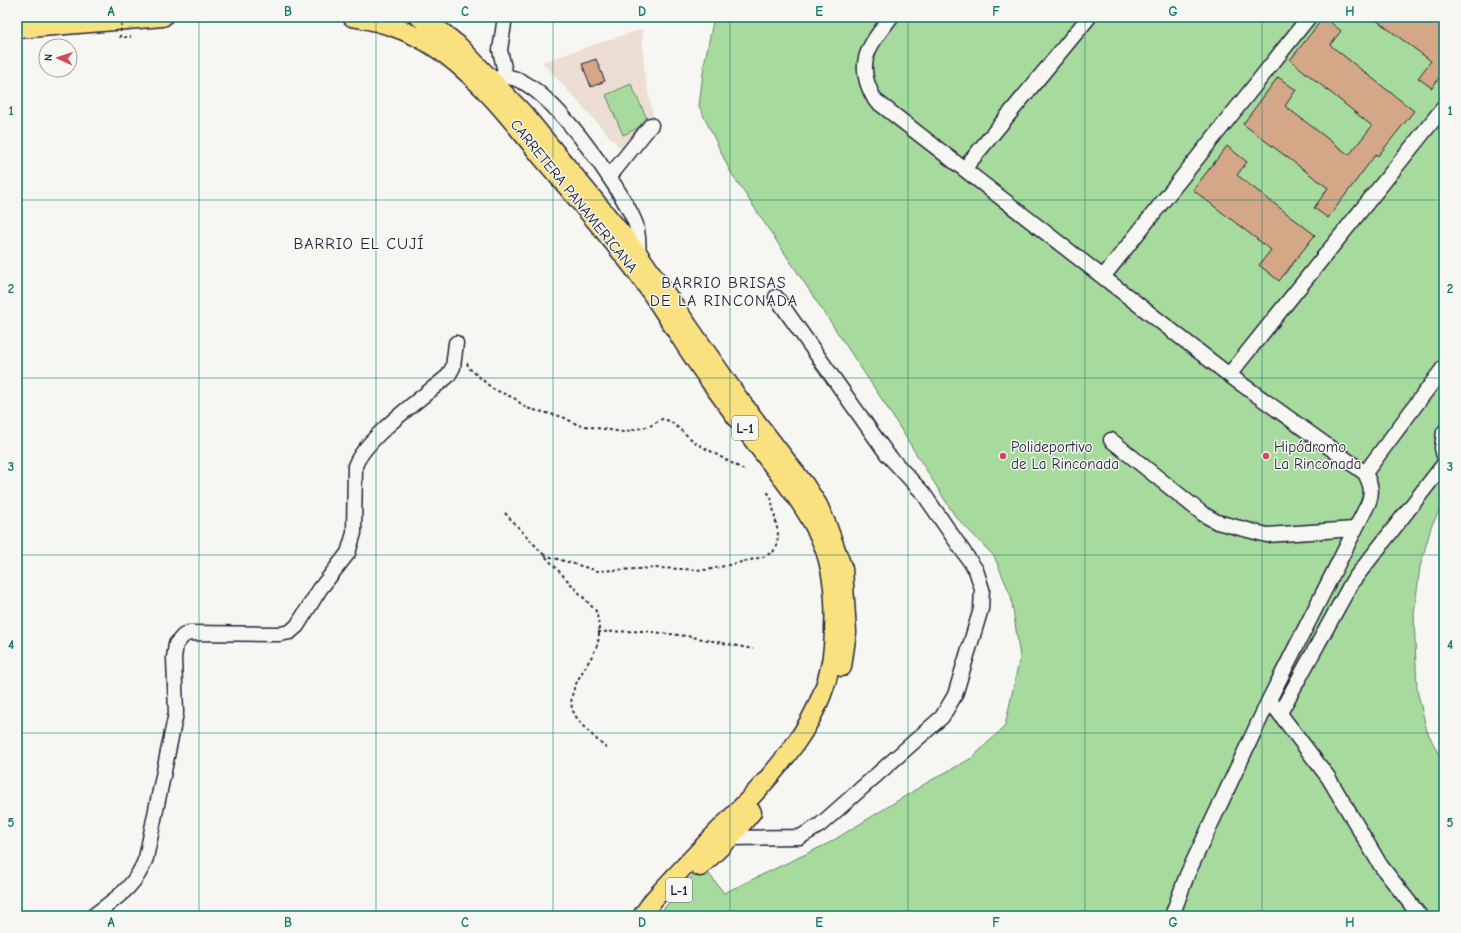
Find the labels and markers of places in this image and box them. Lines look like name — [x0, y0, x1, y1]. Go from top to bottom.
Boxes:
place label: Polideportivo de La Rinconada — [1011, 438, 1119, 473]
place label: Hipódromo La Rinconada — [1274, 438, 1362, 473]
marker: Polideportivo de La Rinconada — [998, 451, 1008, 461]
marker: Hipódromo La Rinconada — [1261, 451, 1271, 461]

